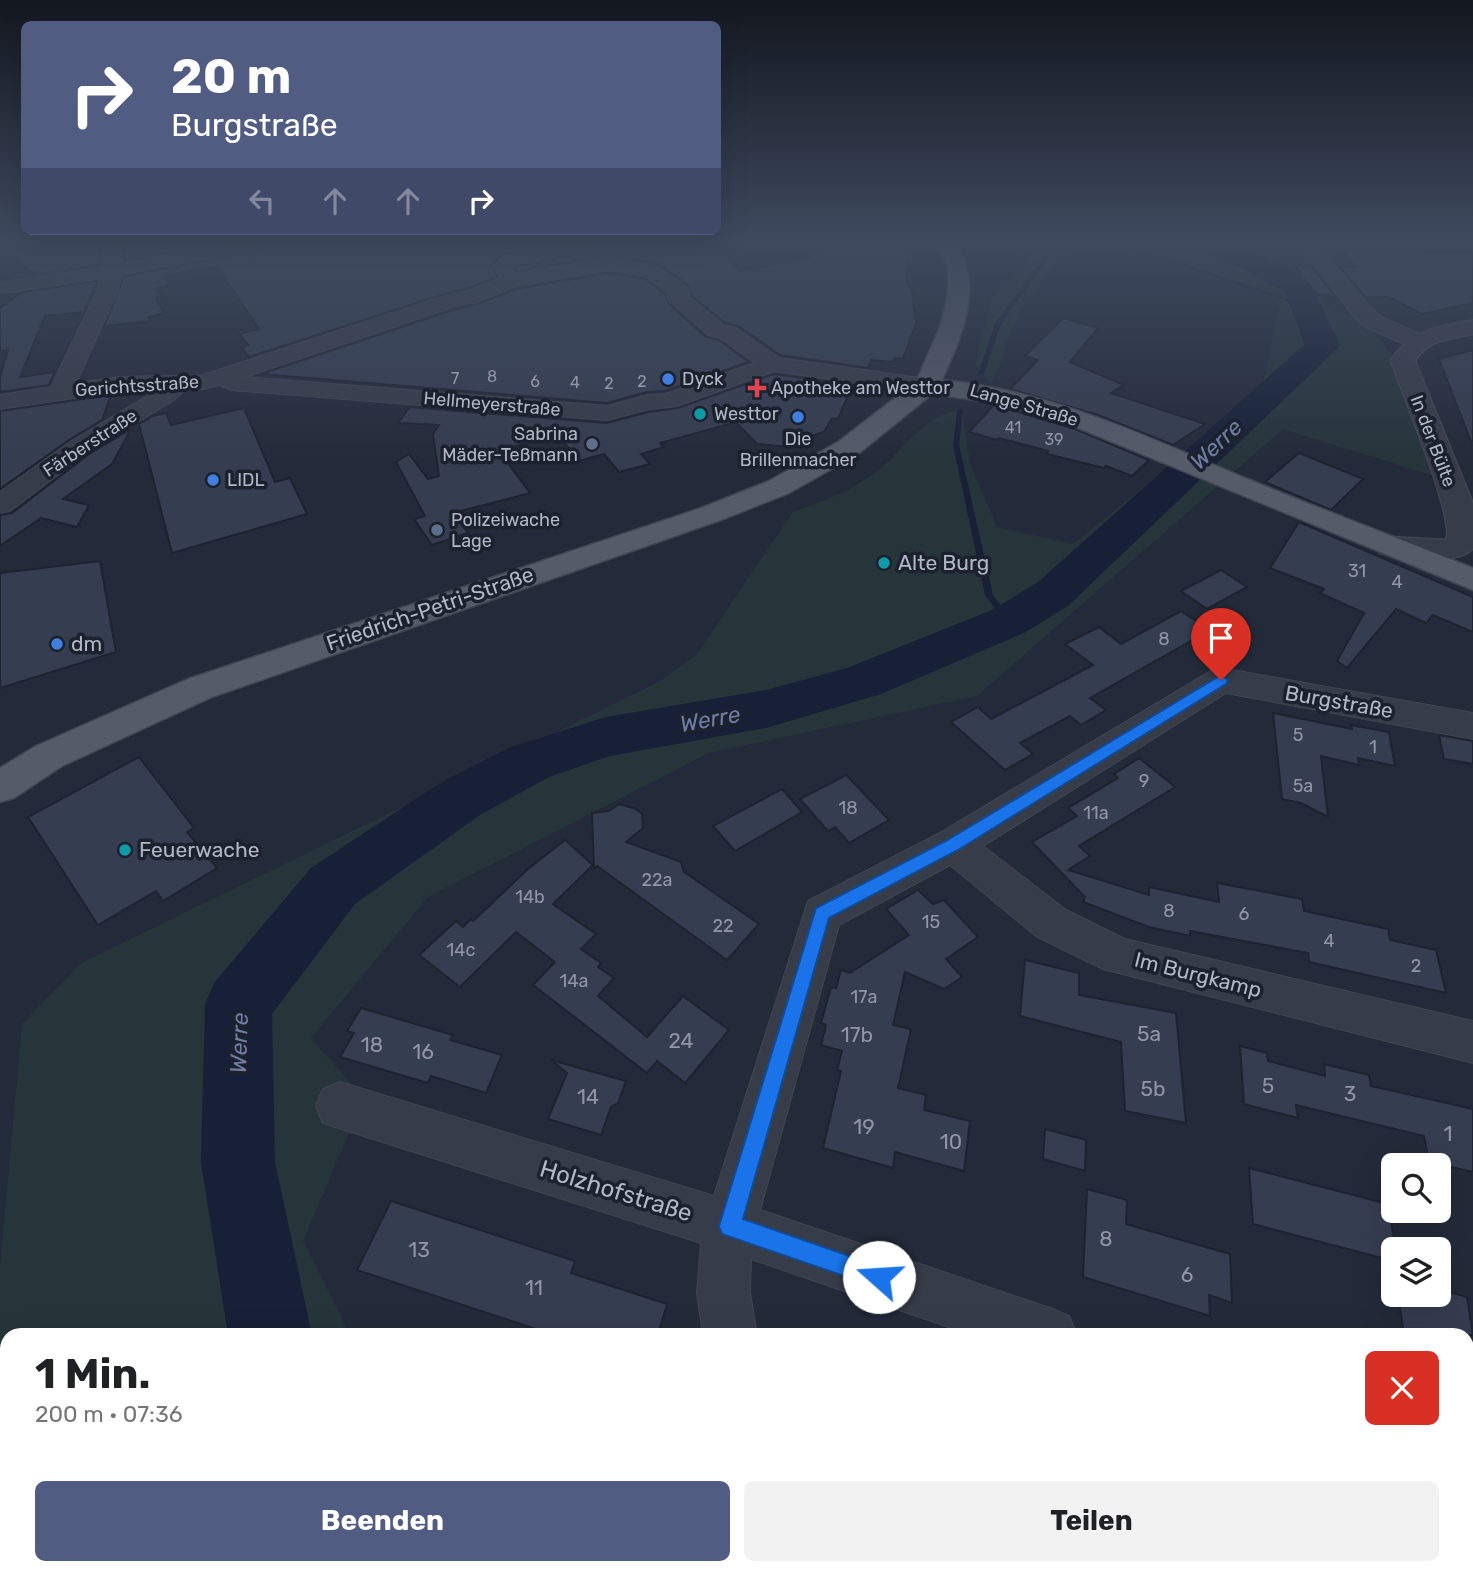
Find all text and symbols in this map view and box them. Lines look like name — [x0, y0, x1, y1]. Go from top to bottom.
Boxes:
text: 20 m — [171, 47, 292, 105]
icon: right — [56, 49, 147, 140]
text: Burgstraße — [171, 106, 338, 144]
icon: left — [243, 182, 281, 220]
icon: ahead — [316, 182, 354, 220]
icon: ahead — [389, 182, 427, 220]
icon: right — [462, 182, 500, 220]
house number: 8 — [487, 367, 497, 386]
place label: Dyck — [682, 368, 724, 390]
house number: 7 — [451, 369, 459, 388]
street label: Gerichtsstraße — [74, 371, 200, 401]
marker: Dyck — [660, 371, 676, 387]
house number: 6 — [530, 372, 540, 391]
house number: 2 — [637, 372, 647, 391]
house number: 4 — [570, 373, 580, 392]
house number: 2 — [604, 374, 614, 393]
place label: Apotheke am Westtor — [771, 377, 950, 399]
street label: Lange Straße — [967, 379, 1081, 431]
marker: Apotheke am Westtor — [749, 380, 765, 396]
street label: Hellmeyerstraße — [423, 387, 561, 421]
street label: In der Bülte — [1405, 392, 1461, 490]
place label: Westtor — [714, 403, 779, 425]
street label: Färberstraße — [39, 404, 141, 482]
marker: Westtor — [692, 406, 708, 422]
marker: Die Brillenmacher — [790, 409, 806, 425]
water label: Werre — [1184, 413, 1248, 475]
house number: 41 — [1005, 418, 1021, 437]
place label: Sabrina Mäder-Teßmann — [442, 423, 578, 466]
place label: Die Brillenmacher — [740, 428, 857, 471]
house number: 39 — [1044, 430, 1064, 449]
marker: Sabrina Mäder-Teßmann — [584, 436, 600, 452]
place label: LIDL — [227, 469, 265, 491]
marker: LIDL — [205, 472, 221, 488]
place label: Polizeiwache Lage — [451, 509, 560, 552]
marker: Polizeiwache Lage — [429, 522, 445, 538]
place label: Alte Burg — [898, 550, 989, 575]
marker: Alte Burg — [876, 555, 892, 571]
house number: 31 — [1348, 560, 1366, 582]
street label: Friedrich-Petri-Straße — [323, 561, 537, 656]
house number: 4 — [1391, 571, 1403, 593]
pin — [1191, 608, 1251, 680]
icon: arrive — [1202, 619, 1240, 657]
house number: 8 — [1158, 628, 1170, 650]
place label: dm — [71, 631, 102, 656]
marker: dm — [49, 636, 65, 652]
street label: Burgstraße — [1283, 680, 1395, 723]
water label: Werre — [678, 700, 743, 738]
house number: 5 — [1293, 724, 1303, 746]
house number: 1 — [1369, 736, 1377, 758]
house number: 9 — [1139, 770, 1149, 792]
house number: 5a — [1293, 775, 1313, 797]
house number: 18 — [838, 797, 858, 819]
house number: 11a — [1083, 802, 1109, 824]
place label: Feuerwache — [139, 837, 259, 862]
marker: Feuerwache — [117, 842, 133, 858]
house number: 22a — [641, 869, 673, 891]
house number: 14b — [515, 886, 545, 908]
house number: 8 — [1163, 900, 1175, 922]
house number: 6 — [1239, 903, 1250, 925]
house number: 15 — [922, 911, 940, 933]
house number: 22 — [712, 915, 734, 937]
house number: 4 — [1323, 930, 1335, 952]
house number: 14c — [447, 939, 475, 961]
street label: Im Burgkamp — [1132, 947, 1264, 1002]
house number: 2 — [1411, 955, 1421, 977]
house number: 14a — [560, 970, 588, 992]
house number: 17a — [851, 986, 877, 1008]
water label: Werre — [224, 1012, 254, 1074]
house number: 5a — [1137, 1021, 1161, 1046]
house number: 17b — [841, 1022, 873, 1047]
house number: 24 — [668, 1028, 694, 1053]
house number: 18 — [361, 1032, 383, 1057]
house number: 16 — [412, 1039, 434, 1064]
house number: 5 — [1262, 1073, 1274, 1098]
house number: 5b — [1141, 1076, 1165, 1101]
house number: 3 — [1344, 1081, 1356, 1106]
house number: 14 — [577, 1084, 599, 1109]
house number: 19 — [853, 1114, 875, 1139]
house number: 1 — [1444, 1121, 1453, 1146]
house number: 10 — [940, 1129, 962, 1154]
map controls — [1381, 1153, 1451, 1307]
button: search — [1381, 1153, 1451, 1223]
street label: Holzhofstraße — [536, 1155, 696, 1227]
house number: 8 — [1099, 1226, 1113, 1251]
house number: 13 — [408, 1237, 430, 1262]
button: layers — [1381, 1237, 1451, 1307]
position arrow — [842, 1240, 916, 1314]
house number: 6 — [1181, 1262, 1193, 1287]
house number: 11 — [525, 1275, 543, 1300]
text: 1 Min. — [35, 1349, 151, 1399]
button: close — [1365, 1351, 1439, 1425]
text: 200 m · 07:36 — [35, 1400, 183, 1428]
button: Beenden — [35, 1481, 730, 1561]
button: Teilen — [744, 1481, 1439, 1561]

